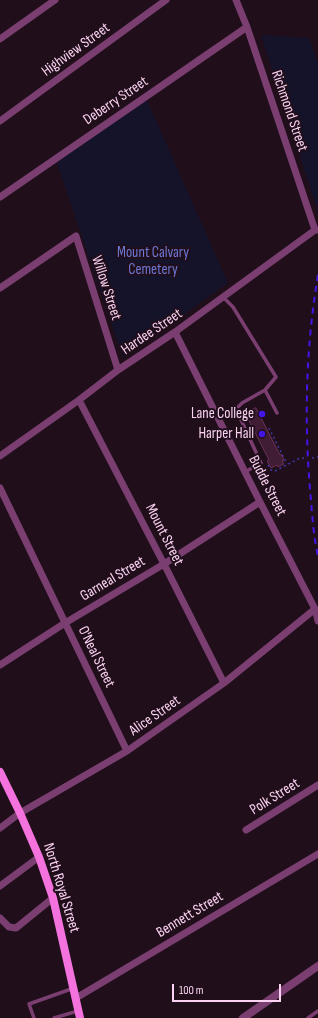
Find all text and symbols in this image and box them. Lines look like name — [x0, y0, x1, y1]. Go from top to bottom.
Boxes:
street label: Highview Street — [38, 19, 114, 81]
street label: Richmond Street — [267, 68, 311, 154]
street label: Deberry Street — [80, 73, 152, 129]
park label: Mount Calvary Cemetery — [117, 244, 189, 279]
street label: Willow Street — [87, 253, 125, 323]
street label: Hardee Street — [118, 305, 186, 359]
place label: Lane College — [191, 405, 254, 423]
marker: Lane College — [257, 409, 267, 419]
place label: Harper Hall — [198, 425, 254, 443]
marker: Harper Hall — [257, 429, 267, 439]
street label: Budde Street — [244, 453, 290, 519]
street label: Mount Street — [141, 501, 187, 569]
street label: Garneal Street — [77, 553, 149, 605]
street label: O'Neal Street — [73, 623, 119, 691]
street label: Alice Street — [126, 692, 184, 740]
street label: Polk Street — [247, 775, 303, 819]
street label: North Royal Street — [39, 841, 83, 935]
street label: Bennett Street — [153, 888, 227, 942]
scale bar — [174, 976, 283, 1002]
text: 100 m — [179, 983, 204, 998]

